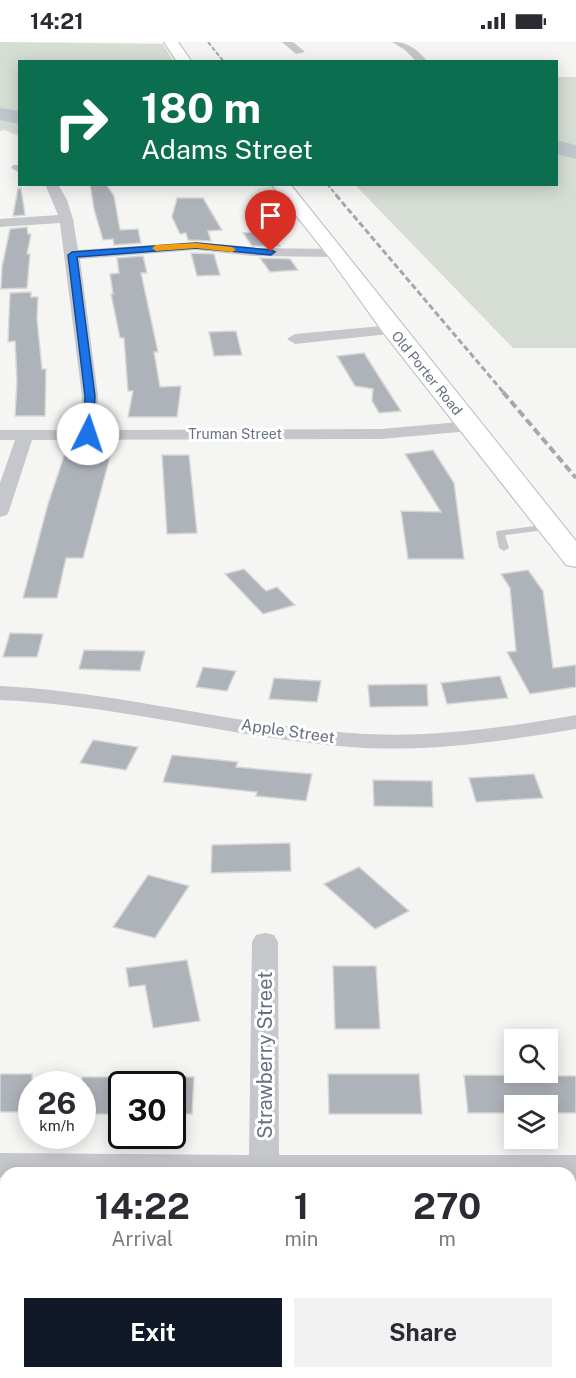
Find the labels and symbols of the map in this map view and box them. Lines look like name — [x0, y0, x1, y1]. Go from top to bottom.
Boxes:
pin — [245, 190, 296, 252]
street label: Old Porter Road — [388, 328, 466, 418]
position arrow — [56, 402, 120, 466]
street label: Truman Street — [188, 426, 282, 442]
street label: Apple Street — [240, 715, 336, 747]
street label: Strawberry Street — [253, 971, 277, 1139]
speed limit sign: 30 — [108, 1071, 186, 1149]

